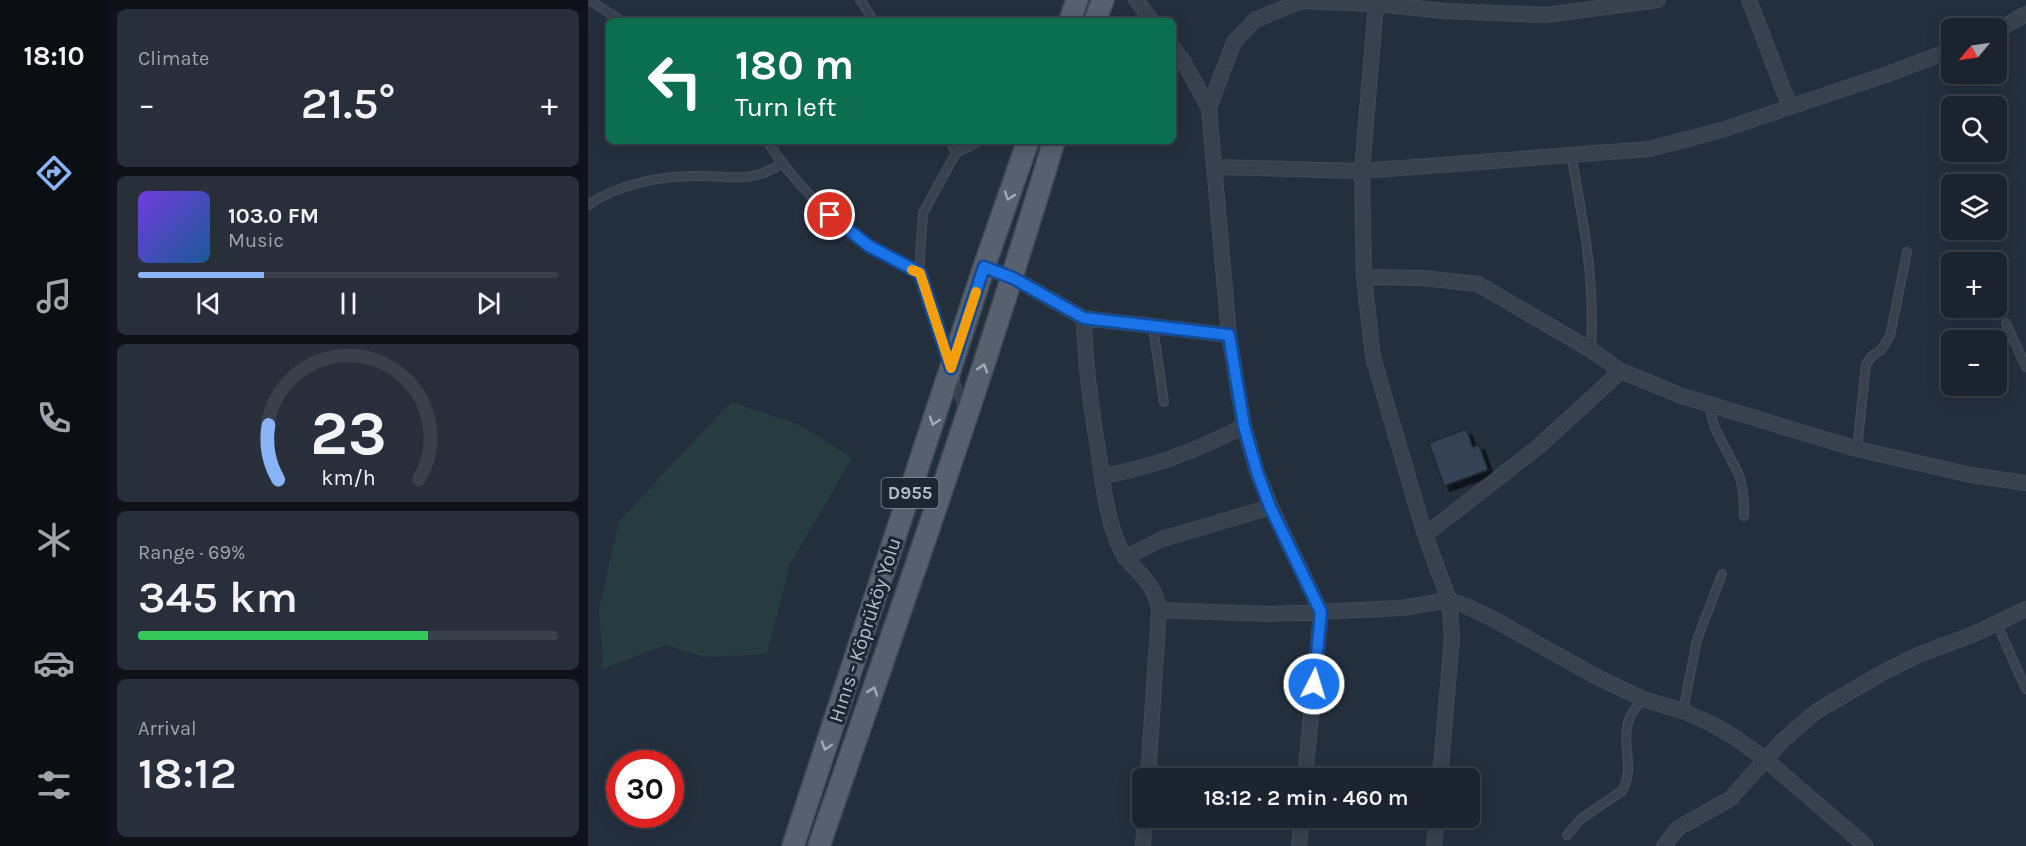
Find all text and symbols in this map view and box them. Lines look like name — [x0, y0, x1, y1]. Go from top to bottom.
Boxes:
north arrow — [1941, 18, 2007, 84]
map controls — [1941, 18, 2007, 396]
text: 18:10 — [23, 40, 85, 72]
text: 180 m — [735, 40, 854, 90]
icon: left — [636, 42, 714, 120]
text: Climate — [138, 47, 209, 70]
text: 21.5° — [301, 77, 395, 129]
text: − — [138, 85, 155, 123]
text: + — [541, 85, 558, 123]
text: Turn left — [735, 91, 836, 123]
button: search — [1941, 96, 2007, 162]
icon: directions — [33, 152, 75, 194]
button: layers — [1941, 174, 2007, 240]
pin — [804, 189, 855, 240]
one-way arrow — [1003, 190, 1016, 201]
icon: arrive — [813, 198, 846, 231]
text: 103.0 FM — [228, 203, 319, 229]
text: Music — [228, 229, 284, 252]
button: + — [1941, 252, 2007, 318]
icon: music — [33, 275, 75, 317]
icon: previous — [192, 287, 225, 320]
icon: pause — [332, 287, 365, 320]
icon: next — [472, 287, 505, 320]
button: − — [1941, 330, 2007, 396]
one-way arrow — [976, 363, 989, 374]
icon: phone — [33, 397, 75, 439]
text: 23 — [310, 397, 386, 470]
one-way arrow — [928, 415, 941, 426]
text: km/h — [321, 465, 375, 490]
road number: D955 — [882, 478, 938, 508]
icon: climate — [33, 519, 75, 561]
street label: Hınıs - Köprüköy Yolu — [824, 535, 906, 725]
text: Range · 69% — [138, 541, 246, 564]
text: 345 km — [138, 571, 298, 623]
icon: car — [33, 642, 75, 684]
position arrow — [1282, 652, 1346, 716]
one-way arrow — [865, 686, 878, 697]
text: Arrival — [138, 717, 197, 740]
one-way arrow — [821, 740, 834, 751]
text: 18:12 — [138, 747, 237, 799]
speed limit sign: 30 — [606, 750, 684, 828]
icon: filters — [33, 764, 75, 806]
text: 18:12 · 2 min · 460 m — [1203, 785, 1409, 811]

